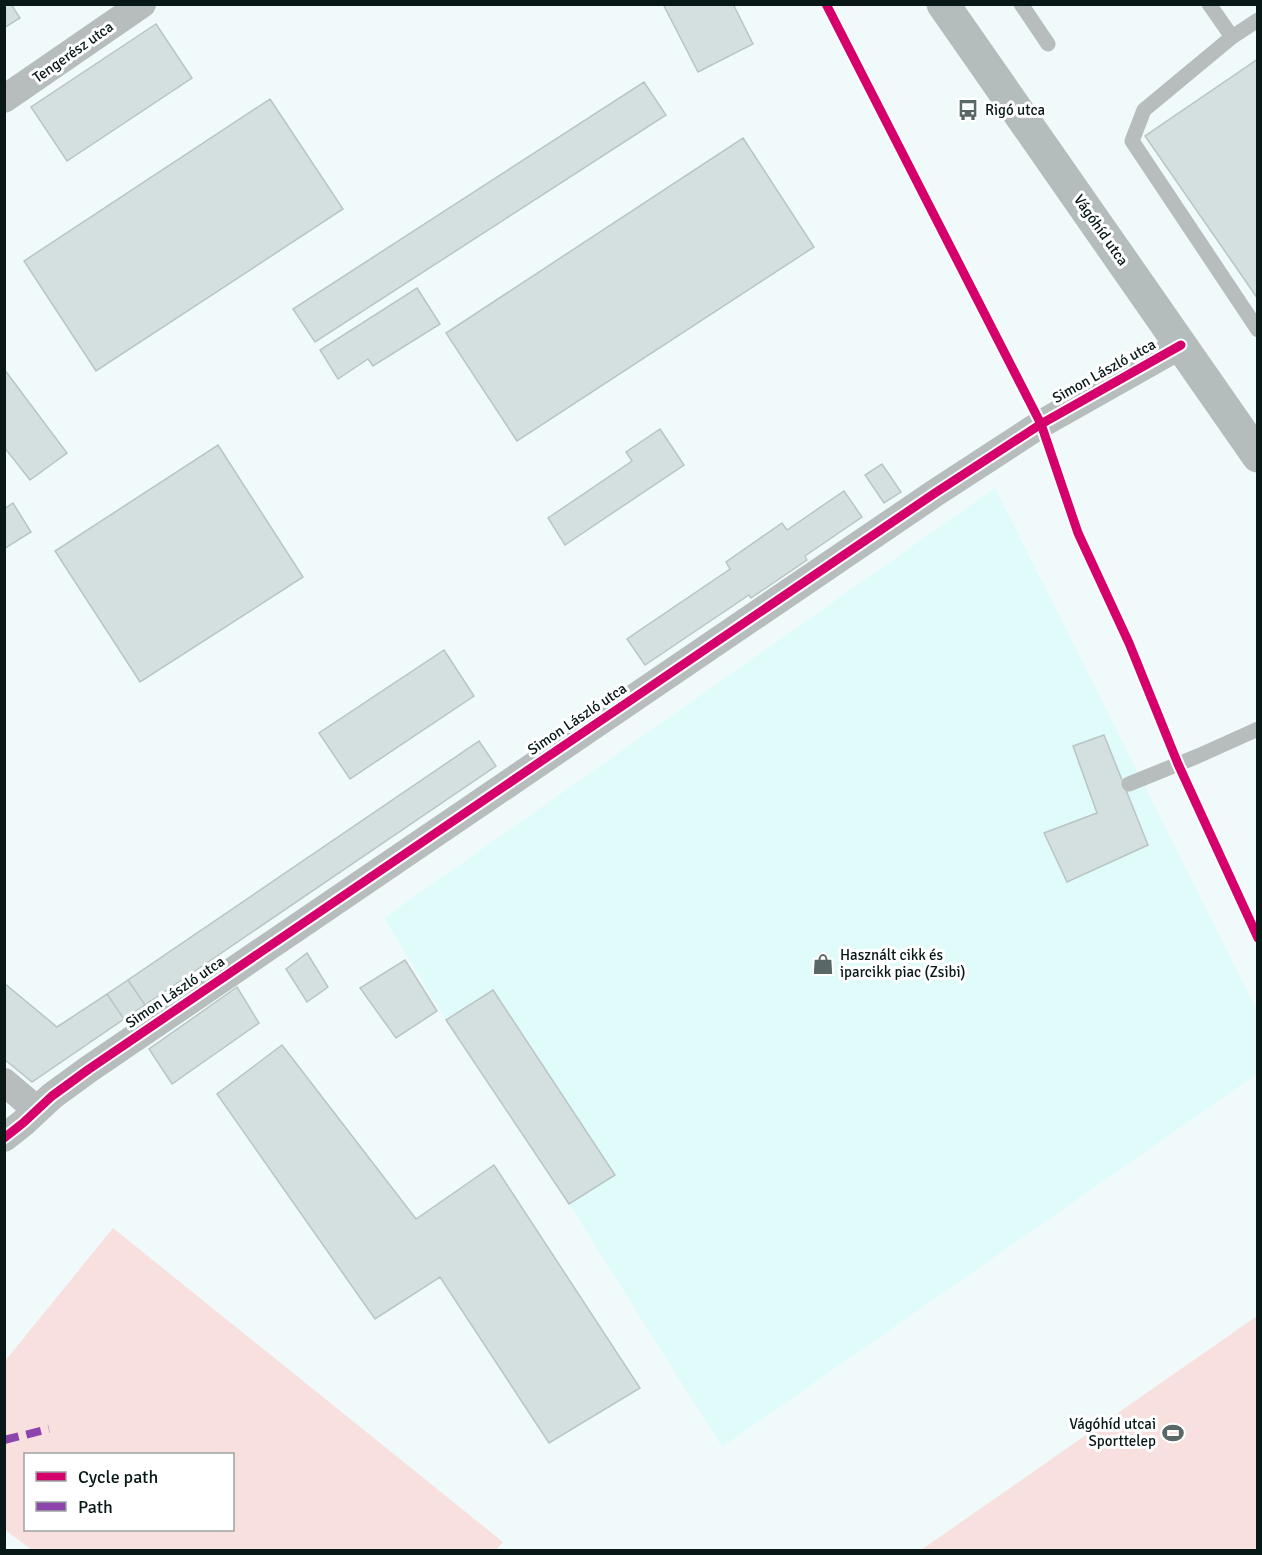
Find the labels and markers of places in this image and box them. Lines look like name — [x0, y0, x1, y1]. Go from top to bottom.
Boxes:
bus stop icon: Rigó utca — [956, 98, 980, 122]
place label: Rigó utca — [985, 101, 1045, 119]
place label: Használt cikk és iparcikk piac (Zsibi) — [840, 946, 965, 981]
shop icon: Használt cikk és iparcikk piac (Zsibi) — [811, 952, 835, 976]
place label: Vágóhíd utcai Sporttelep — [1069, 1415, 1156, 1450]
sports icon: Vágóhíd utcai Sporttelep — [1161, 1421, 1185, 1445]

